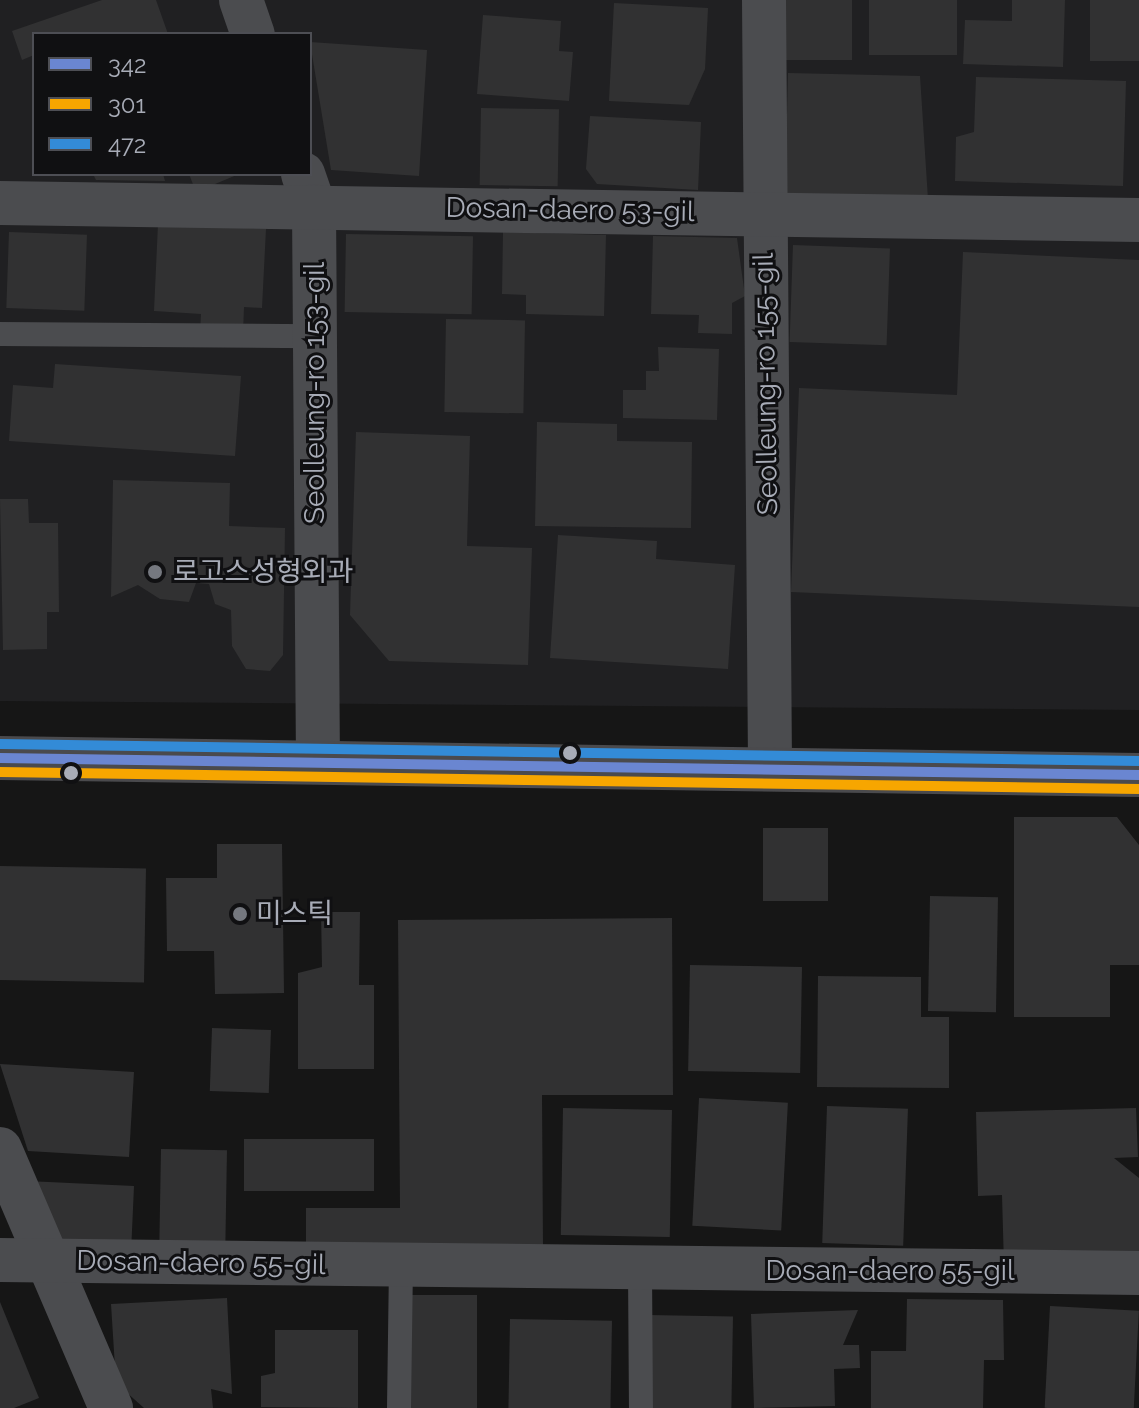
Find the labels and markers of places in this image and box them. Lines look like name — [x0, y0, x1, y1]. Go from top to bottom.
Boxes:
place label: 로고스성형외과 — [173, 555, 353, 589]
marker: 로고스성형외과 — [144, 561, 166, 583]
unlabelled marker — [562, 745, 578, 761]
unlabelled marker — [63, 765, 79, 781]
place label: 미스틱 — [256, 897, 333, 931]
marker: 미스틱 — [231, 905, 249, 923]

